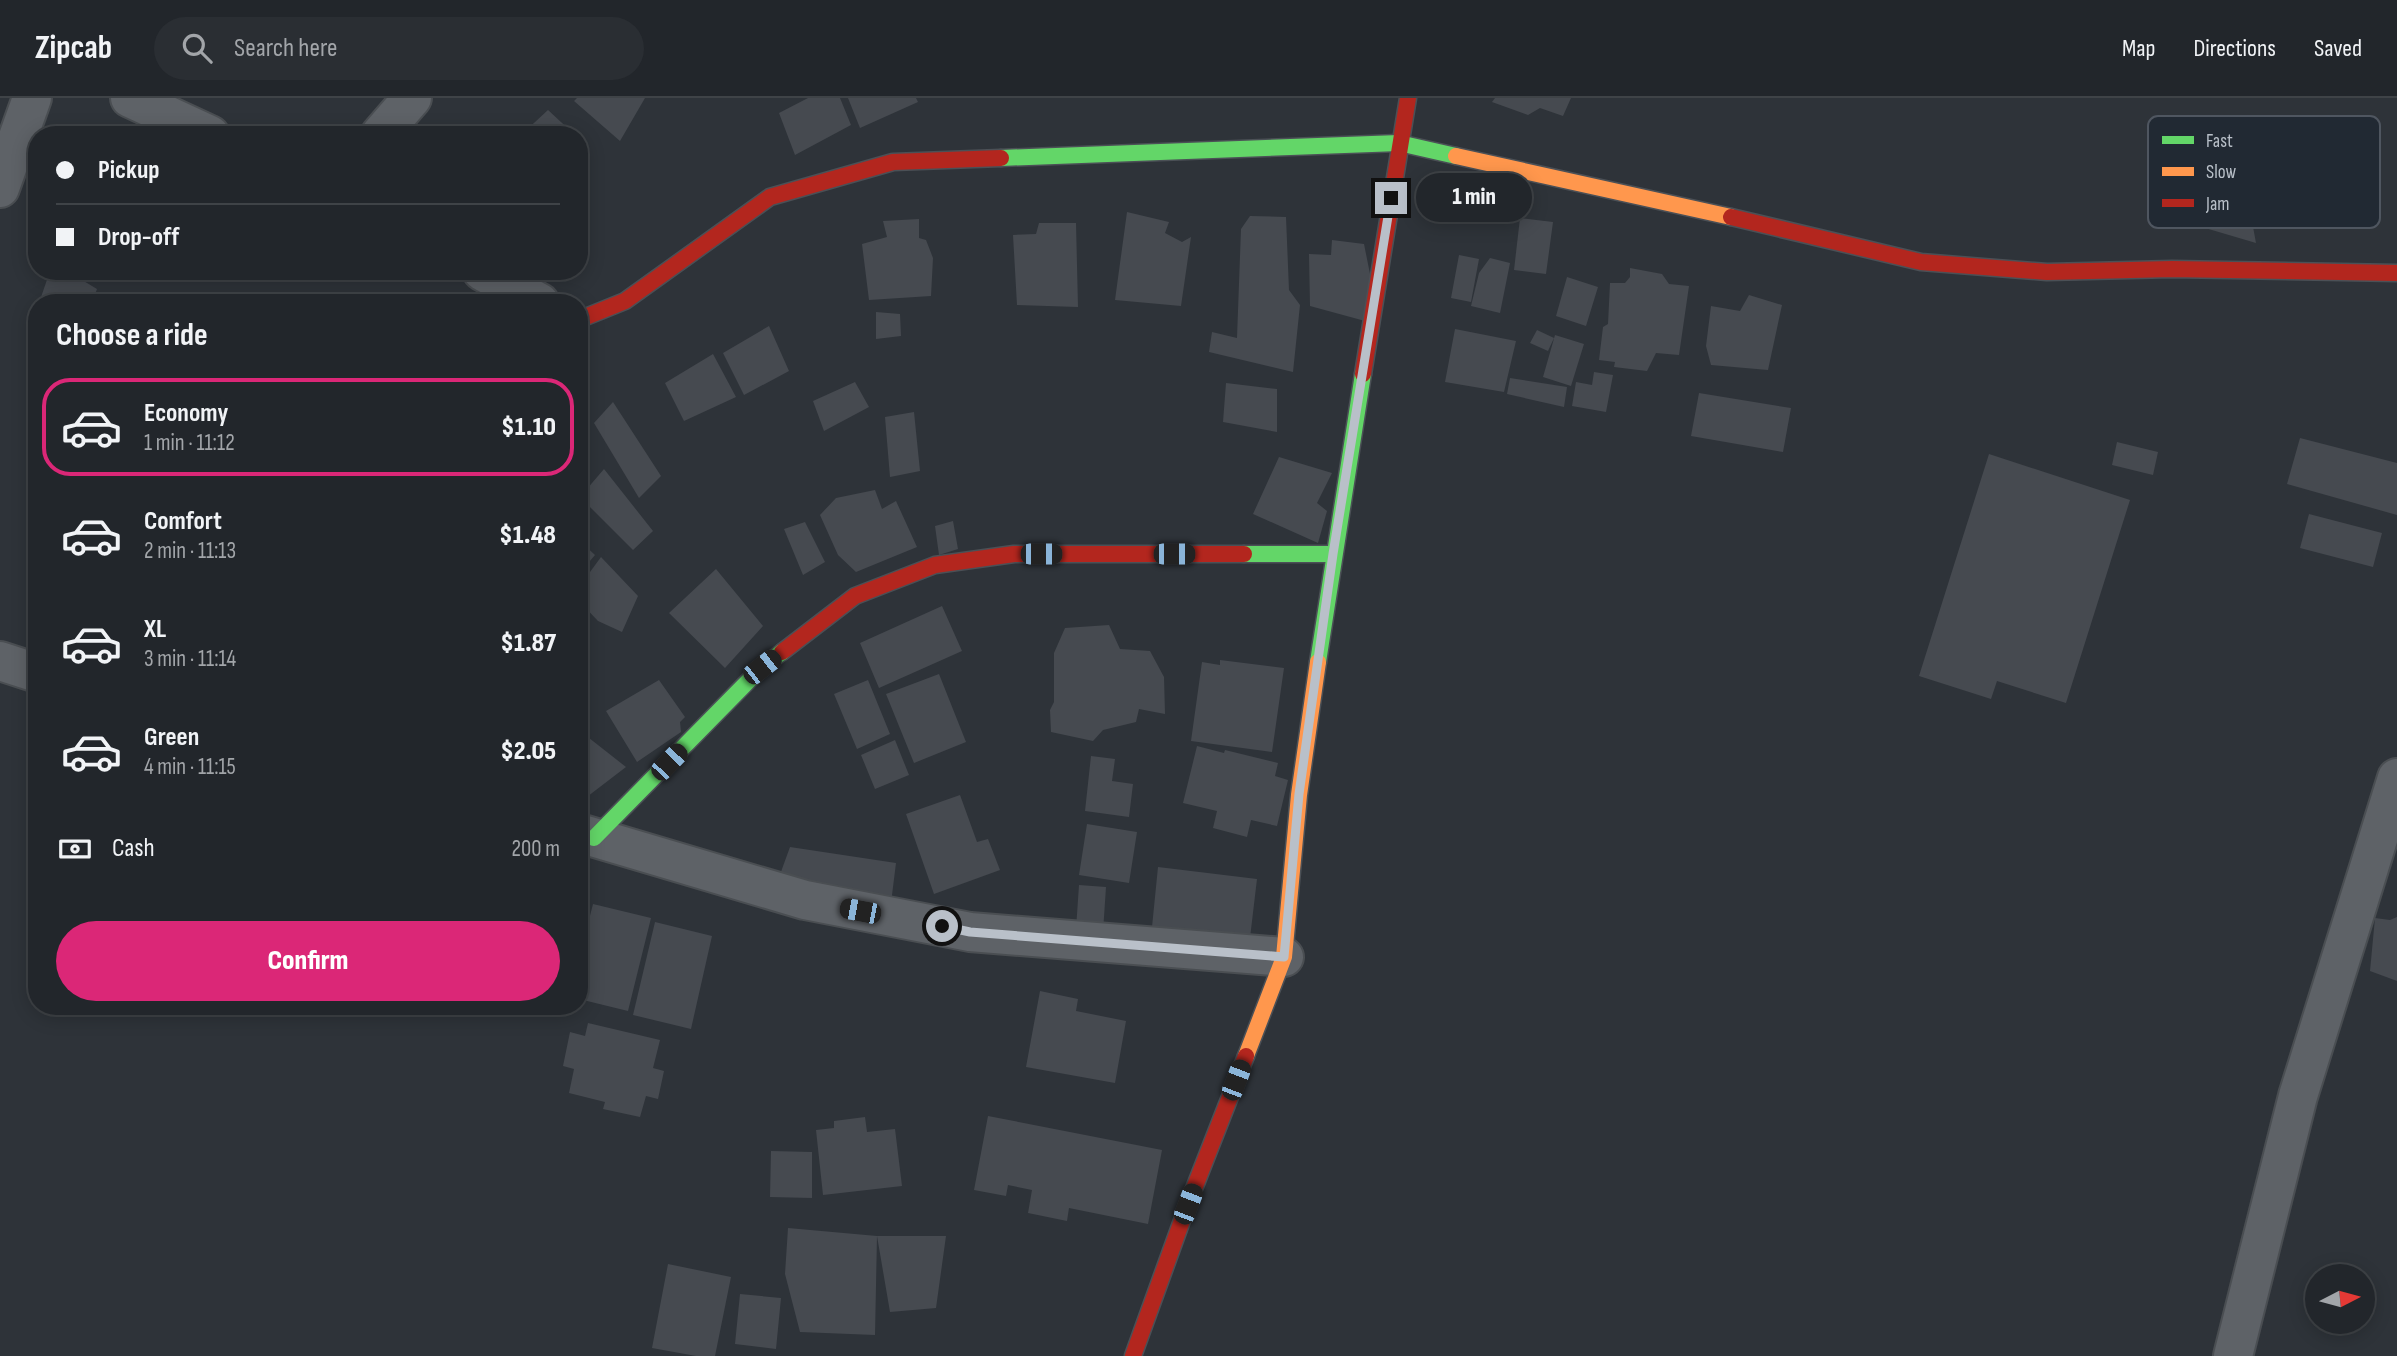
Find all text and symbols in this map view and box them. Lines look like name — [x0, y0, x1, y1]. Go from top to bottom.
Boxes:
search box — [154, 17, 644, 80]
text: Zipcab — [35, 28, 112, 68]
icon: search — [178, 29, 216, 67]
text: Search here — [234, 33, 337, 64]
text: Map — [2122, 34, 2155, 63]
text: Directions — [2193, 34, 2276, 63]
text: Saved — [2314, 34, 2362, 63]
legend — [2148, 116, 2380, 228]
text: Fast — [2206, 130, 2233, 153]
text: Pickup — [98, 155, 160, 186]
text: Slow — [2206, 161, 2236, 184]
callout: 1 min — [1416, 174, 1531, 222]
route end — [1375, 182, 1407, 214]
text: 1 min — [1452, 183, 1496, 211]
text: Jam — [2205, 193, 2229, 216]
text: Drop-off — [98, 222, 179, 253]
text: Choose a ride — [56, 316, 208, 355]
icon: car — [60, 396, 123, 459]
text: Economy — [144, 398, 228, 429]
text: $1.10 — [501, 412, 556, 443]
text: 1 min · 11:12 — [144, 429, 235, 457]
icon: car — [60, 504, 123, 567]
text: Comfort — [144, 506, 222, 537]
text: $1.48 — [499, 520, 556, 551]
text: 2 min · 11:13 — [144, 537, 236, 565]
car — [1021, 544, 1063, 565]
car — [1154, 544, 1196, 565]
icon: car — [60, 612, 123, 675]
text: XL — [144, 614, 166, 645]
text: $1.87 — [501, 628, 556, 659]
text: 3 min · 11:14 — [144, 645, 236, 673]
car — [739, 646, 786, 688]
icon: car — [60, 720, 123, 783]
text: Green — [144, 722, 199, 753]
text: $2.05 — [500, 736, 556, 767]
car — [647, 740, 692, 784]
text: 4 min · 11:15 — [144, 753, 236, 781]
icon: cash — [56, 830, 94, 868]
text: Cash — [112, 833, 155, 864]
text: 200 m — [512, 835, 560, 863]
car — [838, 897, 883, 925]
route start — [926, 910, 958, 942]
button: Confirm — [56, 921, 560, 1001]
car — [1219, 1057, 1254, 1103]
car — [1171, 1181, 1206, 1227]
north arrow — [2305, 1264, 2375, 1334]
map controls — [2305, 1264, 2375, 1334]

